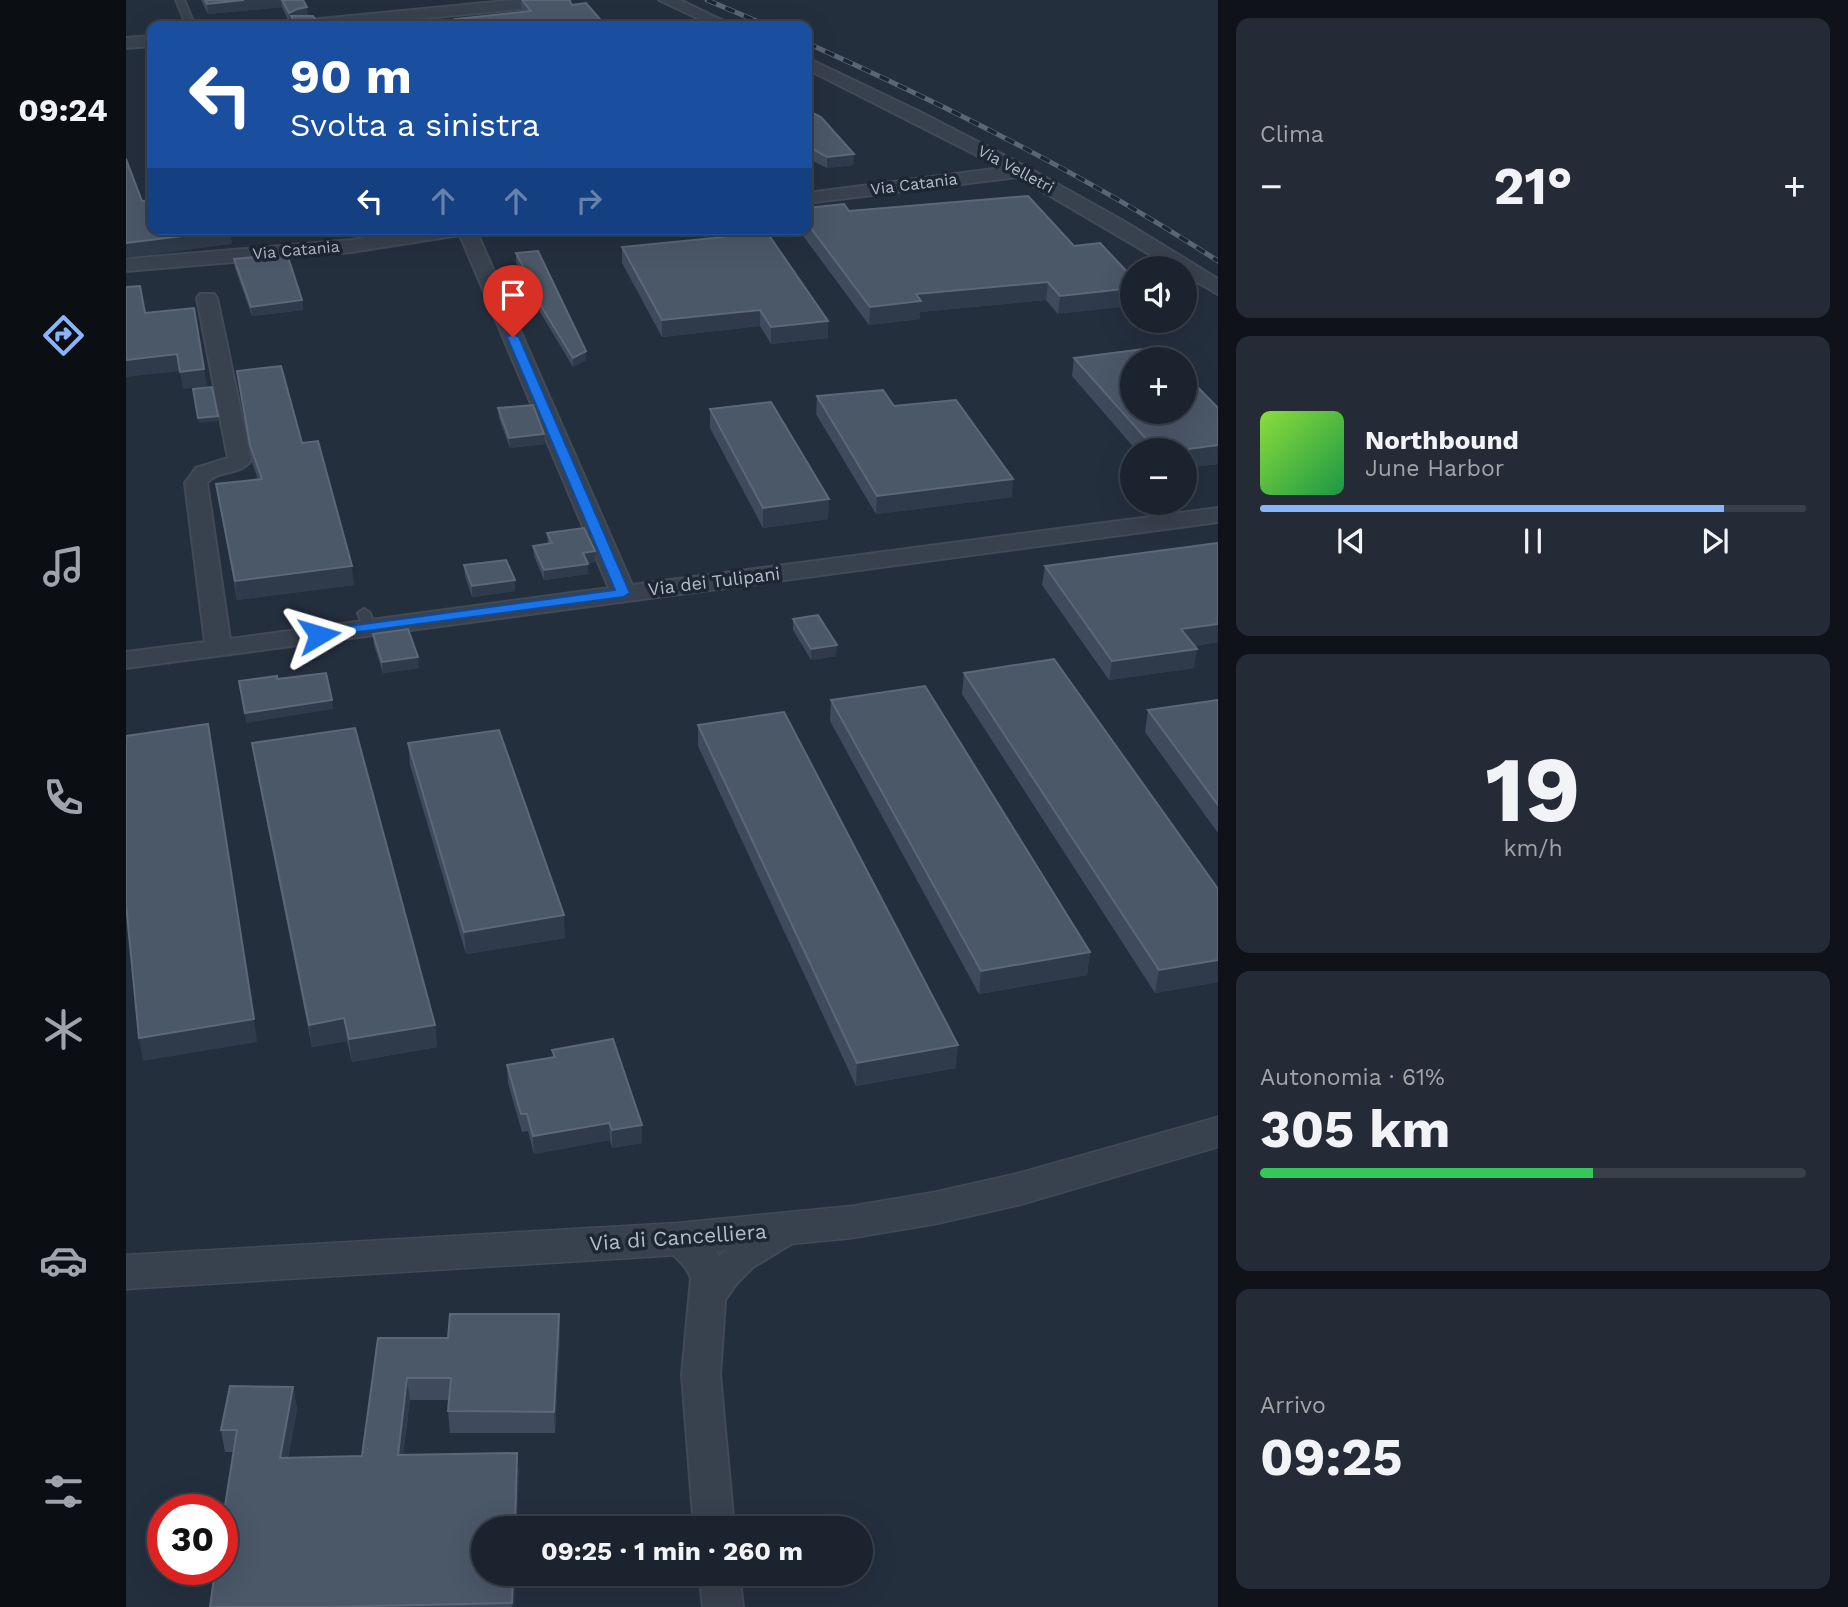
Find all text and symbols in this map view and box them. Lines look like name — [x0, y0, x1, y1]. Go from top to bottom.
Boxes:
text: 90 m — [290, 47, 412, 105]
icon: left — [175, 49, 266, 140]
text: 09:24 — [18, 91, 108, 129]
text: Svolta a sinistra — [290, 106, 540, 144]
text: Clima — [1260, 121, 1324, 148]
street label: Via Velletri — [975, 141, 1057, 197]
text: 21° — [1493, 156, 1573, 217]
text: − — [1260, 164, 1283, 208]
text: + — [1783, 164, 1806, 208]
street label: Via Catania — [869, 169, 959, 199]
icon: left — [351, 182, 389, 220]
icon: ahead — [424, 182, 462, 220]
icon: ahead — [497, 182, 535, 220]
icon: right — [570, 182, 608, 220]
street label: Via Catania — [252, 237, 340, 263]
map controls — [1120, 256, 1197, 515]
button: sound — [1120, 256, 1197, 333]
pin — [483, 265, 543, 337]
icon: arrive — [494, 276, 532, 314]
icon: directions — [39, 311, 88, 360]
button: + — [1120, 347, 1197, 424]
text: Northbound — [1365, 425, 1519, 455]
button: − — [1120, 438, 1197, 515]
text: June Harbor — [1365, 455, 1504, 482]
icon: previous — [1332, 522, 1370, 560]
icon: pause — [1514, 522, 1552, 560]
icon: next — [1696, 522, 1734, 560]
icon: music — [39, 542, 88, 591]
street label: Via dei Tulipani — [647, 562, 781, 600]
position arrow — [282, 598, 356, 672]
text: 19 — [1485, 736, 1581, 843]
icon: phone — [39, 773, 88, 822]
text: km/h — [1503, 835, 1563, 862]
icon: climate — [39, 1005, 88, 1054]
text: Autonomia · 61% — [1260, 1064, 1445, 1091]
text: 305 km — [1260, 1099, 1450, 1160]
street label: Via di Cancelliera — [589, 1218, 768, 1256]
icon: car — [39, 1236, 88, 1285]
text: Arrivo — [1260, 1392, 1326, 1419]
text: 09:25 — [1260, 1427, 1403, 1488]
icon: filters — [39, 1467, 88, 1516]
speed limit sign: 30 — [147, 1494, 238, 1585]
text: 09:25 · 1 min · 260 m — [541, 1536, 803, 1566]

